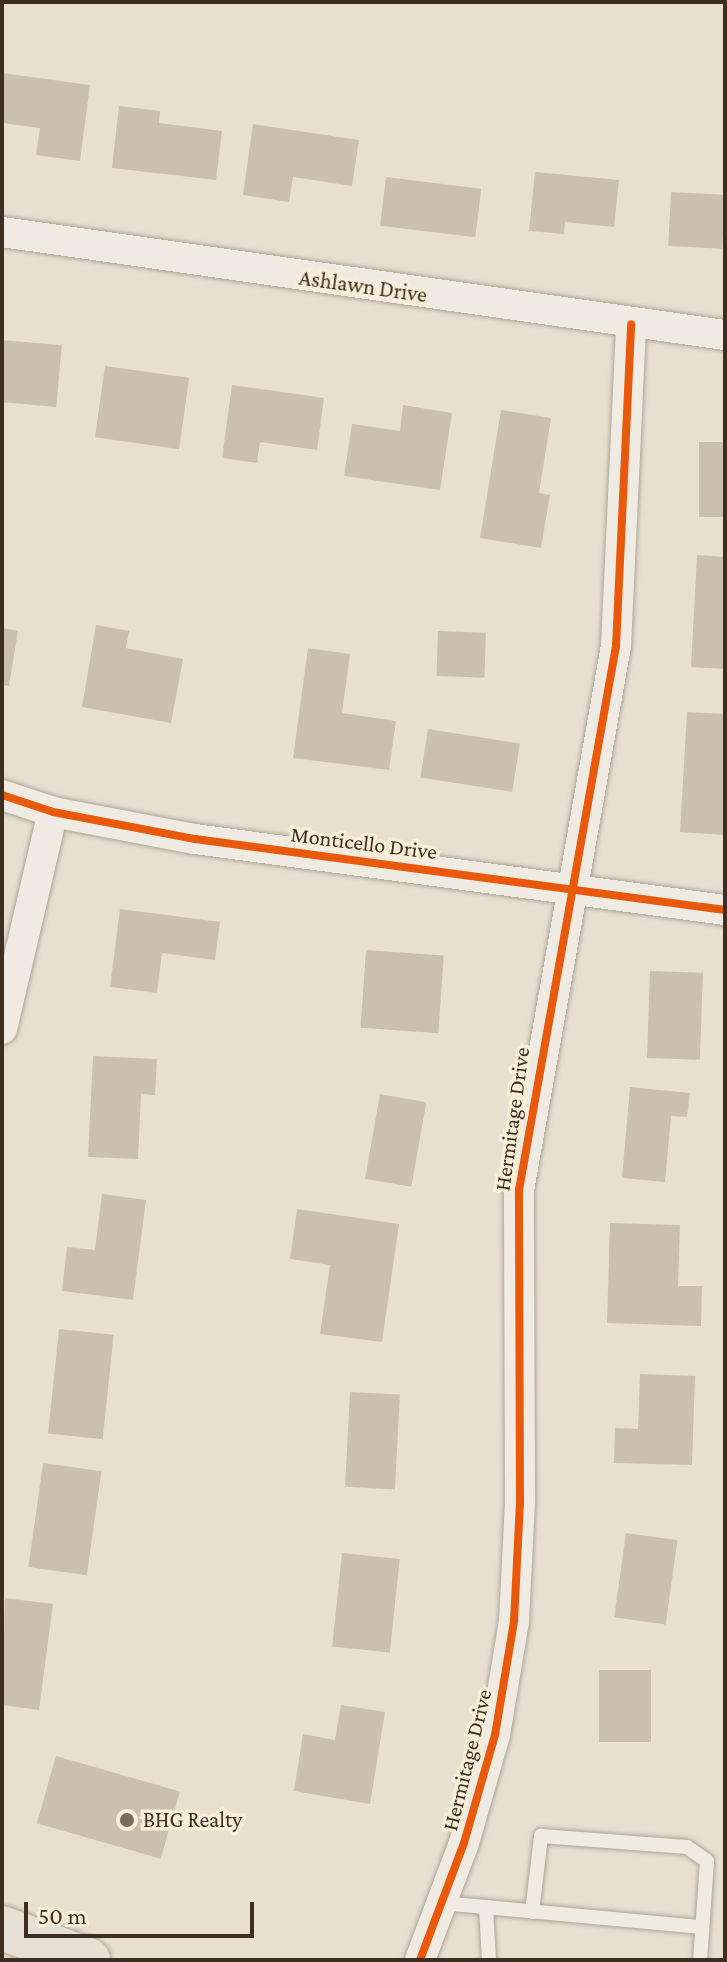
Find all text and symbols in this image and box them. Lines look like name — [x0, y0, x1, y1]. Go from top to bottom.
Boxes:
street label: Ashlawn Drive — [297, 264, 429, 308]
street label: Monticello Drive — [289, 821, 439, 865]
street label: Hermitage Drive — [489, 1045, 535, 1193]
street label: Hermitage Drive — [437, 1687, 497, 1833]
place label: BHG Realty — [143, 1807, 242, 1833]
marker: BHG Realty — [118, 1811, 136, 1829]
scale bar — [28, 1886, 258, 1936]
text: 50 m — [38, 1902, 87, 1929]

